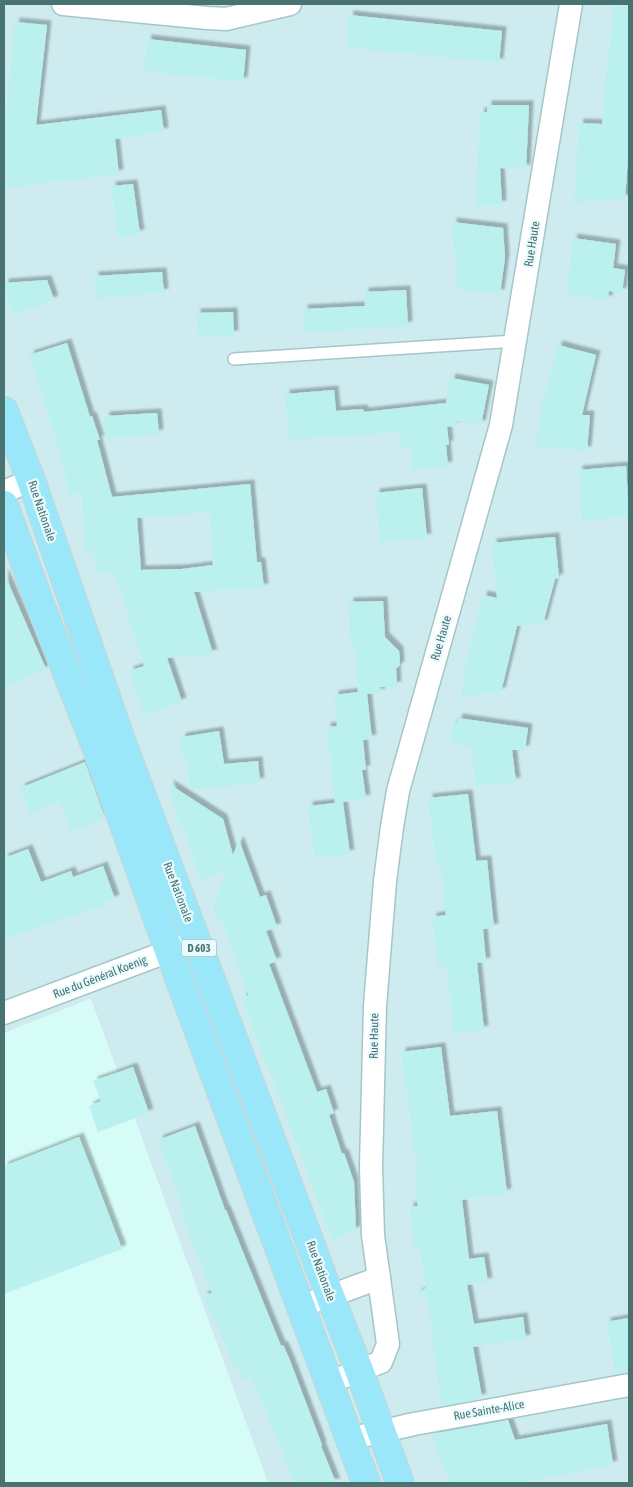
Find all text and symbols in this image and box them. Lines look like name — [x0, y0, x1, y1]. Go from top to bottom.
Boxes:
street label: Rue Haute — [521, 220, 543, 268]
street label: Rue Nationale — [25, 479, 59, 543]
street label: Rue Haute — [428, 614, 454, 662]
street label: Rue Nationale — [160, 860, 196, 924]
road number: D 603 — [182, 940, 216, 956]
street label: Rue du Général Koenig — [51, 952, 150, 1001]
street label: Rue Haute — [367, 1013, 381, 1059]
street label: Rue Nationale — [304, 1239, 338, 1303]
street label: Rue Sainte-Alice — [453, 1397, 525, 1423]

